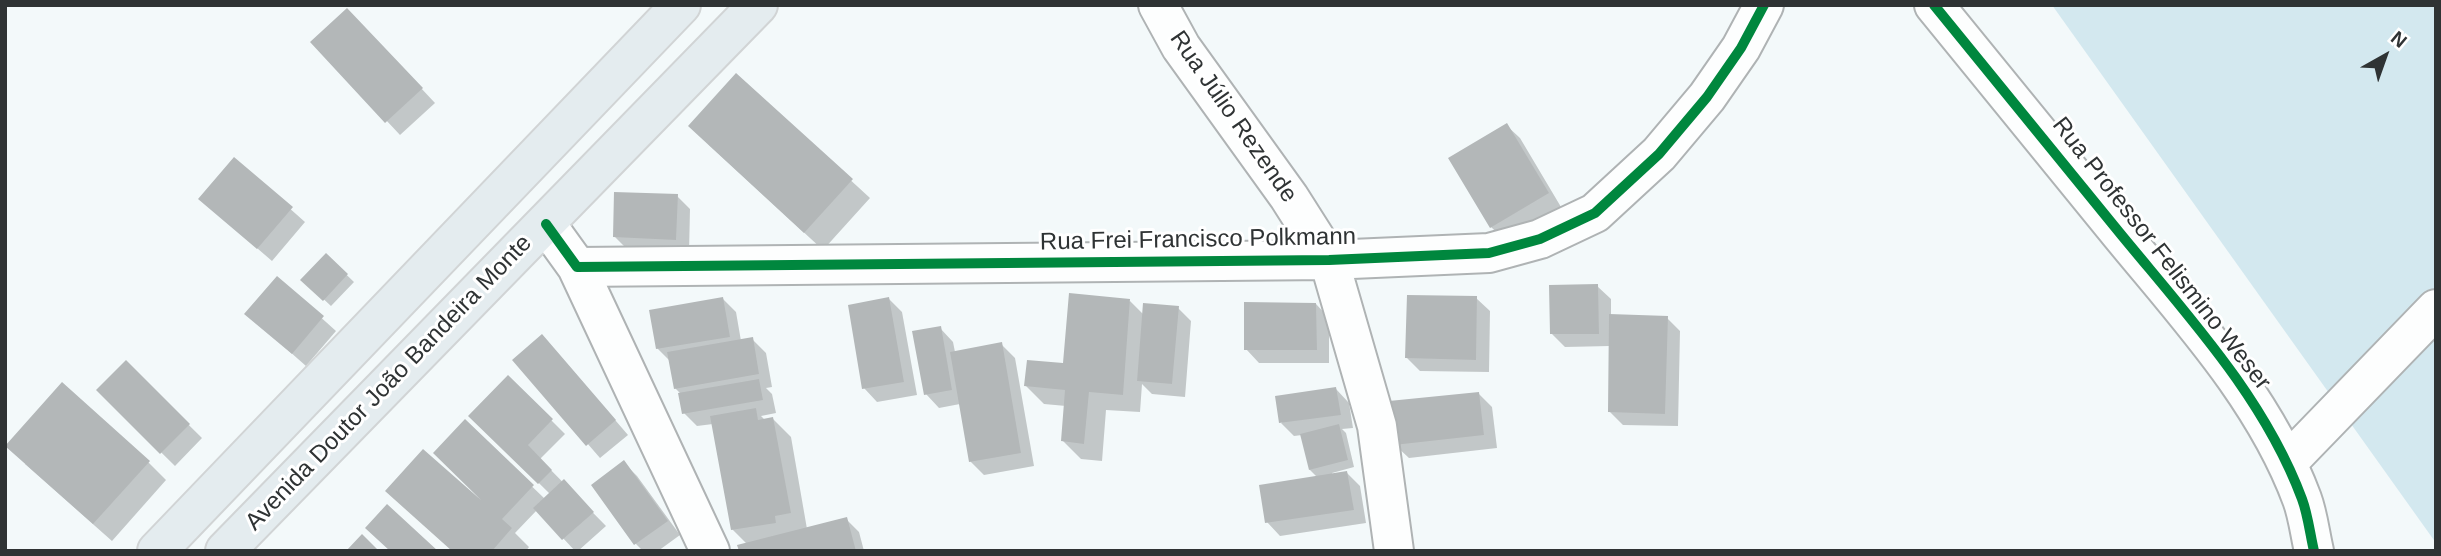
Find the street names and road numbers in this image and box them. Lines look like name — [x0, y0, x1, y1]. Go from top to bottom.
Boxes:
street label: Rua Júlio Rezende — [1163, 26, 1303, 208]
street label: Rua Professor Felismino Weser — [2046, 112, 2276, 396]
street label: Rua Frei Francisco Polkmann — [1040, 223, 1356, 257]
street label: Avenida Doutor João Bandeira Monte — [240, 229, 538, 537]

